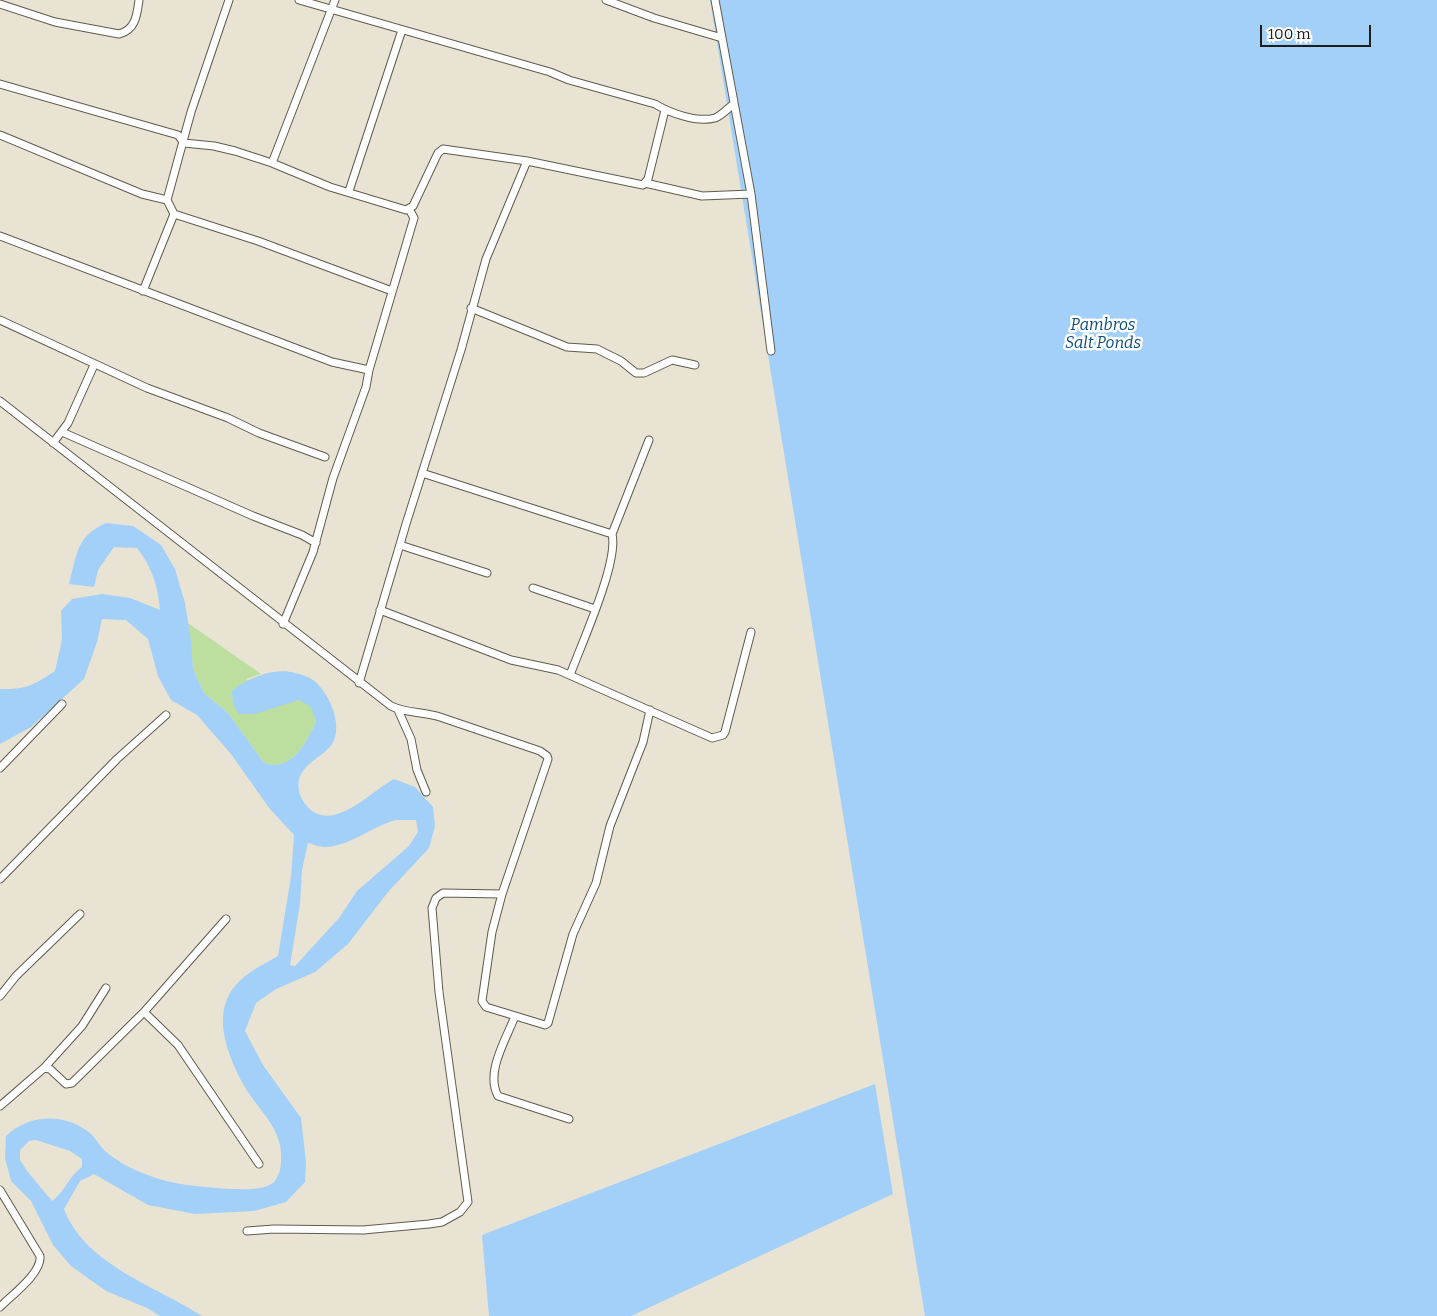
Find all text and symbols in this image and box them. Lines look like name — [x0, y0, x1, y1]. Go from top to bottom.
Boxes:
scale bar — [1262, 15, 1373, 47]
text: 100 m — [1268, 25, 1311, 43]
water label: Pambros Salt Ponds — [1065, 316, 1141, 354]

